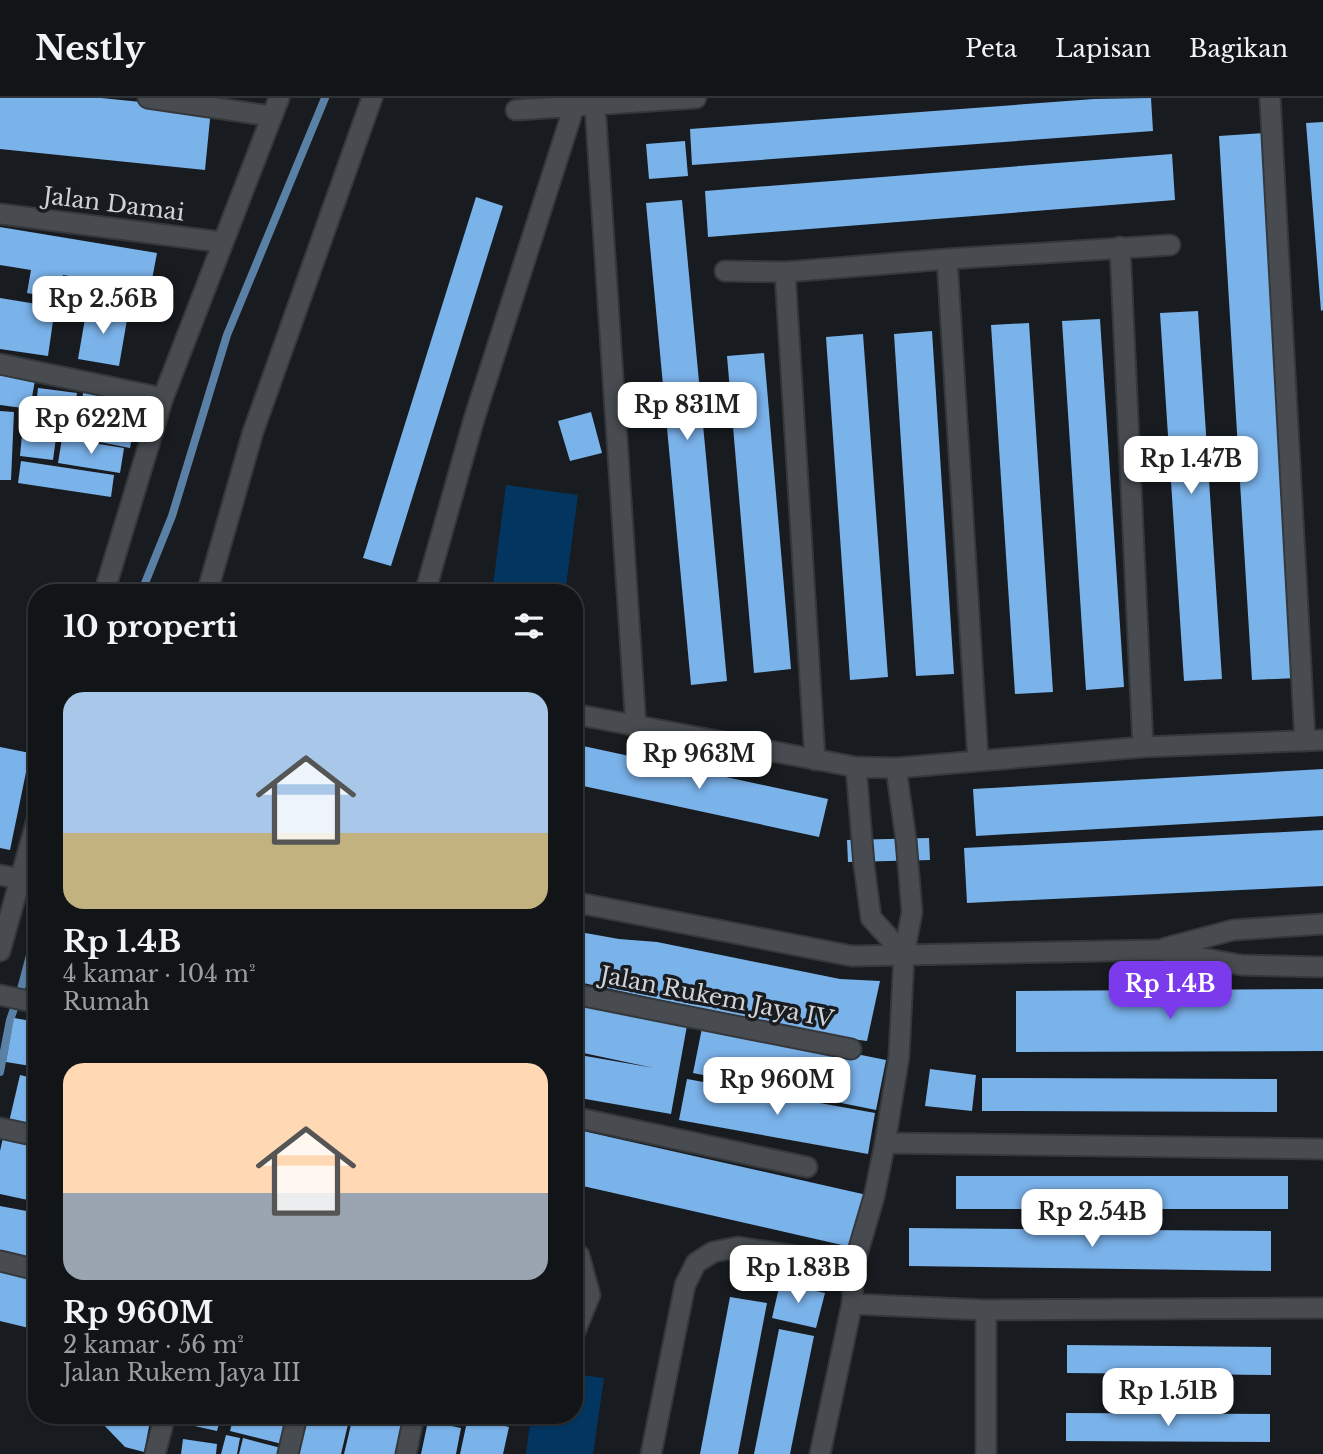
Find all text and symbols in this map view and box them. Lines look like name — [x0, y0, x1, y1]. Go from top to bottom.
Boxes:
text: Nestly — [35, 28, 145, 69]
text: Peta — [965, 34, 1017, 63]
text: Lapisan — [1055, 34, 1151, 63]
text: Bagikan — [1189, 34, 1288, 63]
street label: Jalan Damai — [39, 181, 186, 227]
pin: Rp 2.56B — [31, 276, 175, 336]
text: Rp 2.56B — [48, 285, 158, 313]
pin: Rp 831M — [622, 382, 752, 442]
text: Rp 831M — [634, 391, 740, 419]
pin: Rp 622M — [26, 396, 156, 456]
text: Rp 622M — [35, 405, 147, 433]
pin: Rp 1.47B — [1119, 436, 1263, 496]
text: Rp 1.47B — [1140, 445, 1242, 473]
icon: filters — [510, 607, 548, 645]
text: 10 properti — [63, 608, 238, 645]
pin: Rp 963M — [634, 732, 764, 791]
icon: home — [243, 737, 369, 863]
text: Rp 963M — [643, 740, 755, 768]
text: Rp 1.4B — [63, 923, 181, 960]
text: 4 kamar · 104 m² — [63, 960, 256, 988]
street label: Jalan Rukem Jaya IV — [595, 960, 837, 1034]
pin: Rp 1.4B — [1105, 962, 1235, 1021]
text: Rp 1.4B — [1125, 970, 1215, 998]
text: Rumah — [63, 988, 150, 1016]
pin: Rp 960M — [712, 1058, 842, 1117]
text: Rp 960M — [719, 1066, 835, 1094]
icon: home — [243, 1108, 369, 1234]
pin: Rp 2.54B — [1020, 1190, 1164, 1249]
text: Rp 2.54B — [1037, 1198, 1147, 1226]
pin: Rp 1.83B — [726, 1246, 870, 1305]
text: Rp 1.83B — [746, 1254, 850, 1282]
text: Rp 960M — [63, 1294, 213, 1331]
text: 2 kamar · 56 m² — [63, 1331, 244, 1359]
text: Jalan Rukem Jaya III — [63, 1359, 301, 1387]
pin: Rp 1.51B — [1096, 1368, 1240, 1428]
text: Rp 1.51B — [1119, 1377, 1217, 1405]

